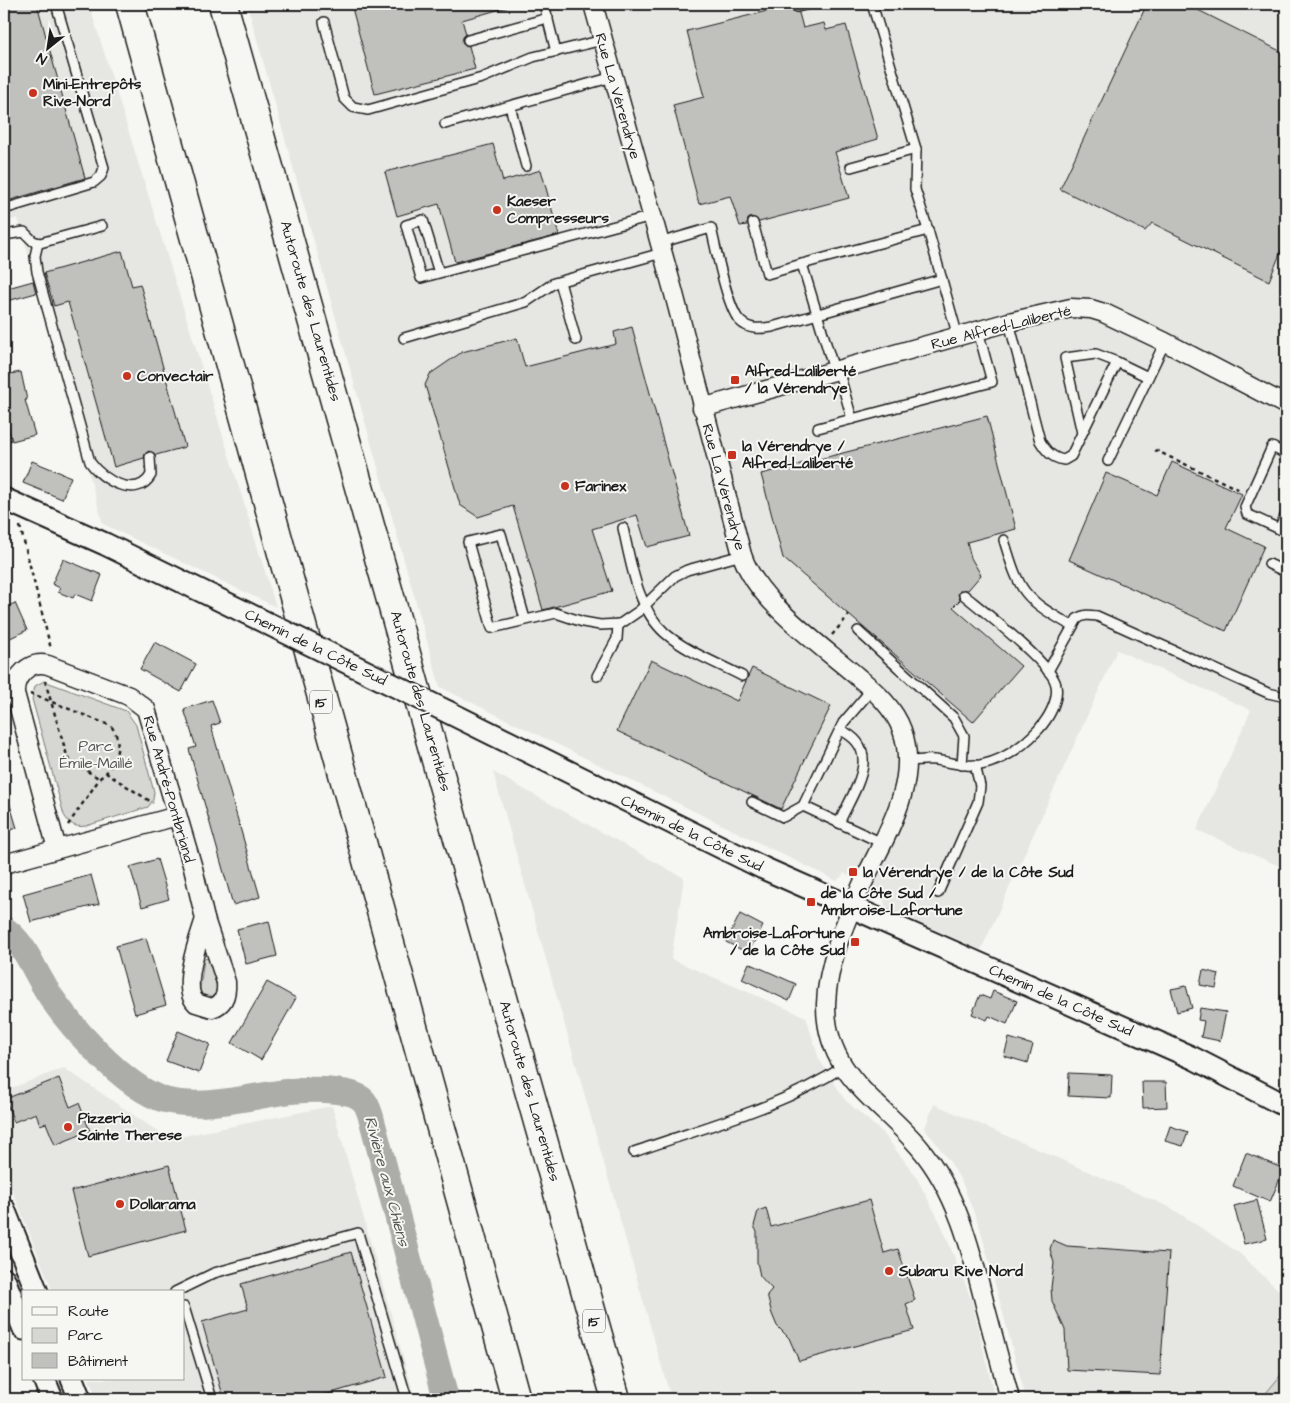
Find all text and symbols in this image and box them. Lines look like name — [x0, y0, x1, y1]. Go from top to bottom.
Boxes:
north arrow — [22, 22, 72, 72]
street label: Rue La Vérendrye — [589, 31, 646, 162]
text: N — [33, 47, 51, 69]
place label: Mini-Entrepôts Rive-Nord — [43, 74, 142, 112]
marker: Mini-Entrepôts Rive-Nord — [27, 87, 39, 99]
place label: Kaeser Compresseurs — [507, 191, 610, 229]
marker: Kaeser Compresseurs — [491, 204, 503, 216]
street label: Autoroute des Laurentides — [275, 218, 346, 404]
street label: Rue Alfred-Laliberté — [929, 300, 1073, 355]
place label: Alfred-Laliberté / la Vérendrye — [745, 361, 856, 400]
place label: Convectair — [137, 366, 214, 387]
marker: Convectair — [121, 370, 133, 382]
marker: Alfred-Laliberté / la Vérendrye — [729, 374, 741, 386]
street label: Rue La Vérendrye — [696, 422, 751, 553]
place label: la Vérendrye / Alfred-Laliberté — [742, 436, 853, 474]
marker: la Vérendrye / Alfred-Laliberté — [726, 449, 738, 461]
place label: Farinex — [575, 476, 627, 497]
marker: Farinex — [559, 480, 571, 492]
street label: Chemin de la Côte Sud — [241, 604, 391, 691]
street label: Autoroute des Laurentides — [385, 608, 456, 794]
road number: 15 — [310, 690, 332, 714]
street label: Rue André-Pontbriand — [138, 713, 200, 865]
park label: Parc Émile-Maillé — [59, 736, 133, 774]
street label: Chemin de la Côte Sud — [617, 790, 767, 877]
place label: la Vérendrye / de la Côte Sud — [863, 862, 1074, 884]
marker: la Vérendrye / de la Côte Sud — [847, 866, 859, 878]
place label: de la Côte Sud / Ambroise-Lafortune — [820, 883, 963, 921]
marker: de la Côte Sud / Ambroise-Lafortune — [805, 896, 817, 908]
place label: Ambroise-Lafortune / de la Côte Sud — [703, 923, 845, 961]
marker: Ambroise-Lafortune / de la Côte Sud — [849, 936, 861, 948]
street label: Chemin de la Côte Sud — [985, 959, 1136, 1042]
street label: Autoroute des Laurentides — [494, 998, 565, 1184]
place label: Pizzeria Sainte Therese — [77, 1108, 182, 1146]
water label: Rivière aux Chiens — [359, 1114, 415, 1250]
marker: Pizzeria Sainte Therese — [62, 1121, 74, 1133]
place label: Dollarama — [130, 1194, 196, 1215]
marker: Dollarama — [114, 1198, 126, 1210]
place label: Subaru Rive Nord — [898, 1261, 1023, 1282]
marker: Subaru Rive Nord — [883, 1265, 895, 1277]
legend — [22, 1290, 185, 1380]
text: Route — [68, 1301, 109, 1322]
road number: 15 — [583, 1310, 605, 1332]
text: Parc — [68, 1325, 103, 1346]
text: Bâtiment — [68, 1351, 128, 1372]

